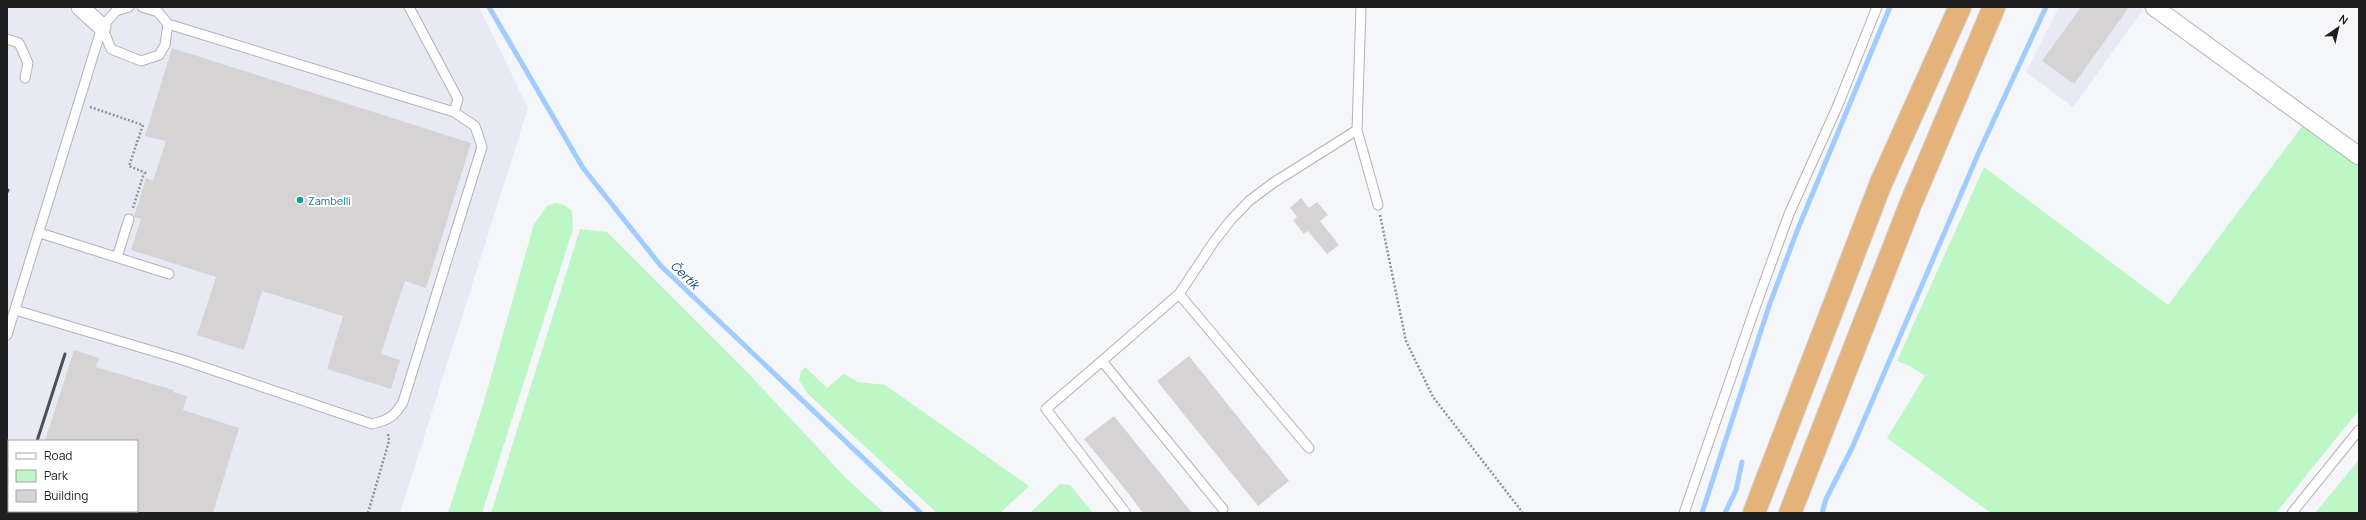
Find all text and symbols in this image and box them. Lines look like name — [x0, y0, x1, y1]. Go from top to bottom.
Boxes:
north arrow — [2318, 8, 2358, 48]
text: N — [2336, 11, 2351, 28]
place label: Zambelli — [308, 193, 351, 208]
marker: Zambelli — [295, 195, 305, 205]
water label: Čertík — [667, 257, 704, 294]
legend — [8, 440, 138, 512]
text: Road — [44, 447, 72, 464]
text: Park — [44, 467, 69, 484]
text: Building — [44, 487, 88, 504]

